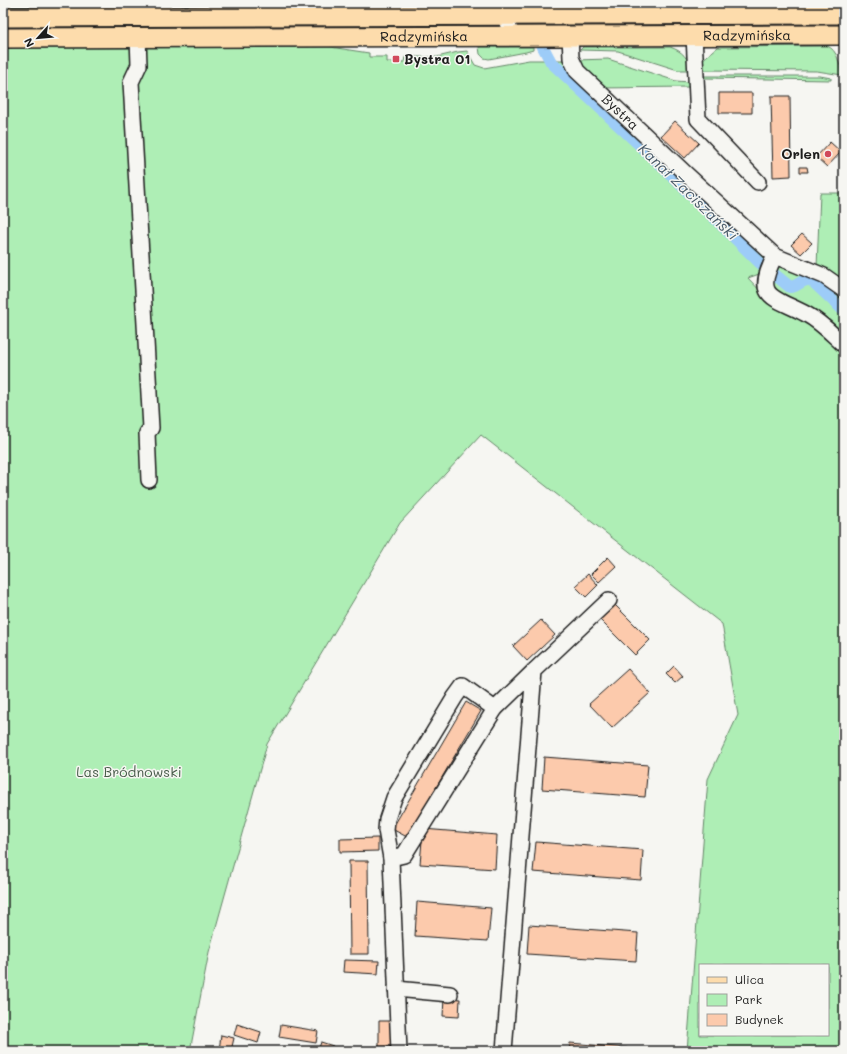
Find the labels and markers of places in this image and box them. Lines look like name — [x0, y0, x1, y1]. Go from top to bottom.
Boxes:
place label: Bystra 01 — [404, 49, 470, 68]
marker: Bystra 01 — [391, 54, 401, 64]
place label: Orlen — [781, 144, 820, 163]
marker: Orlen — [823, 149, 833, 159]

